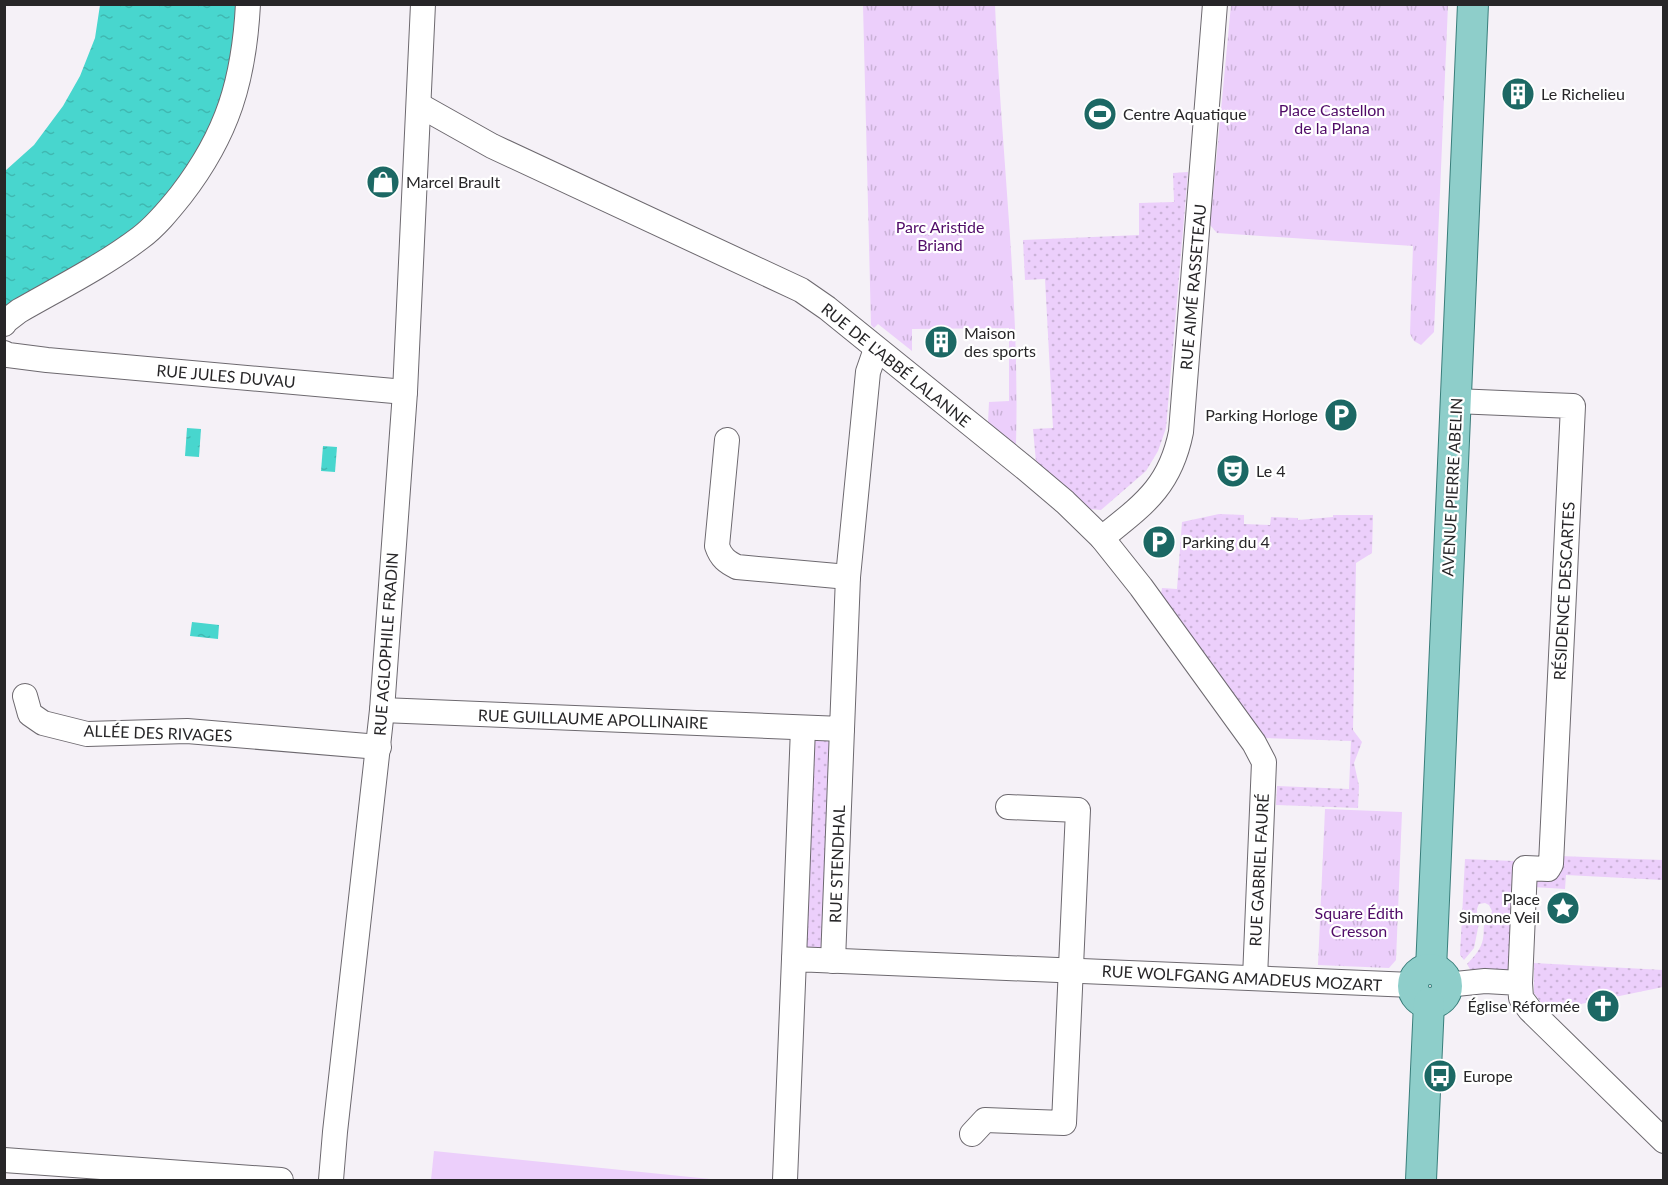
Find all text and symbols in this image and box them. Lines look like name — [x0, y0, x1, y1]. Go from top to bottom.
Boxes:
building icon: Le Richelieu — [1500, 76, 1536, 112]
place label: Le Richelieu — [1541, 84, 1625, 103]
sports icon: Centre Aquatique — [1082, 96, 1118, 132]
park label: Place Castellon de la Plana — [1279, 100, 1385, 137]
place label: Centre Aquatique — [1123, 104, 1247, 123]
shop icon: Marcel Brault — [365, 164, 401, 200]
place label: Marcel Brault — [406, 172, 500, 191]
street label: RUE AIMÉ RASSETEAU — [1176, 203, 1209, 371]
park label: Parc Aristide Briand — [896, 217, 984, 254]
street label: RUE DE L'ABBÉ LALANNE — [818, 299, 975, 431]
place label: Maison des sports — [964, 323, 1036, 360]
building icon: Maison des sports — [923, 324, 959, 360]
street label: RUE JULES DUVAU — [156, 360, 296, 391]
parking icon: Parking Horloge — [1323, 397, 1359, 433]
street label: AVENUE PIERRE ABELIN — [1437, 397, 1466, 577]
place label: Parking Horloge — [1205, 405, 1318, 424]
theatre icon: Le 4 — [1215, 453, 1251, 489]
place label: Le 4 — [1256, 461, 1285, 480]
street label: RÉSIDENCE DESCARTES — [1549, 501, 1578, 681]
parking icon: Parking du 4 — [1141, 524, 1177, 560]
place label: Parking du 4 — [1182, 532, 1270, 551]
street label: RUE AGLOPHILE FRADIN — [370, 552, 401, 736]
street label: RUE GUILLAUME APOLLINAIRE — [478, 705, 708, 732]
street label: ALLÉE DES RIVAGES — [83, 720, 233, 745]
street label: RUE GABRIEL FAURÉ — [1245, 793, 1272, 947]
street label: RUE STENDHAL — [825, 805, 848, 923]
place label: Place Simone Veil — [1459, 889, 1540, 926]
place icon: Place Simone Veil — [1545, 890, 1581, 926]
park label: Square Édith Cresson — [1315, 903, 1403, 940]
street label: RUE WOLFGANG AMADEUS MOZART — [1101, 961, 1383, 994]
church icon: Église Réformée — [1585, 988, 1621, 1024]
place label: Église Réformée — [1467, 996, 1580, 1015]
bus stop icon: Europe — [1422, 1058, 1458, 1094]
place label: Europe — [1463, 1066, 1513, 1085]

